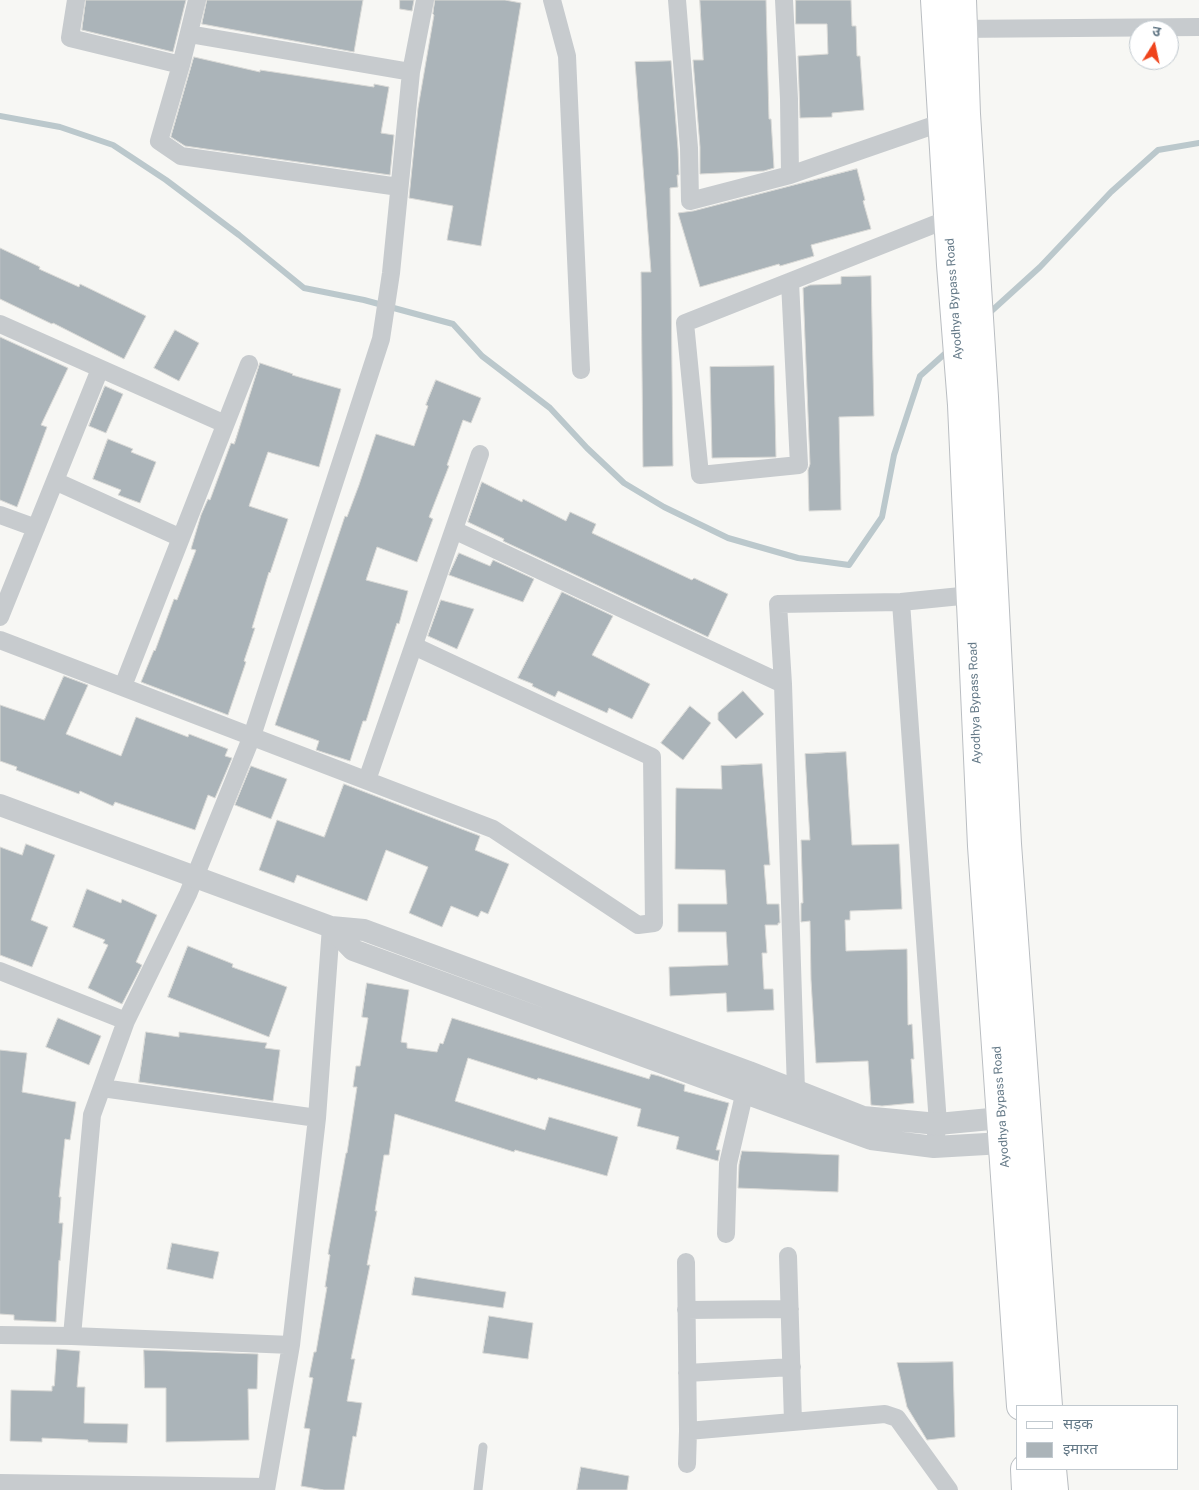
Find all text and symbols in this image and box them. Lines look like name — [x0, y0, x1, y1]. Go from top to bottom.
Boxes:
north arrow — [1129, 20, 1179, 70]
text: उ — [1151, 23, 1162, 40]
street label: Ayodhya Bypass Road — [943, 238, 965, 360]
street label: Ayodhya Bypass Road — [966, 642, 984, 764]
street label: Ayodhya Bypass Road — [990, 1046, 1012, 1168]
legend — [1016, 1405, 1179, 1470]
text: सड़क — [1063, 1415, 1093, 1432]
text: इमारत — [1063, 1440, 1098, 1457]

